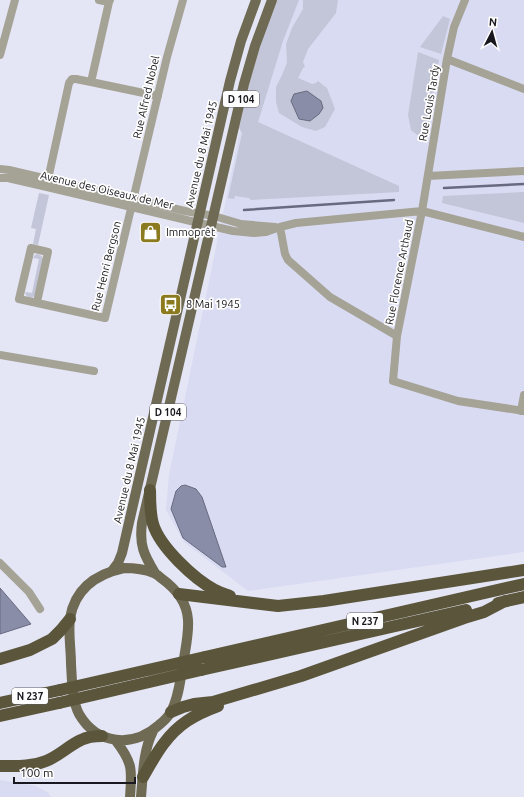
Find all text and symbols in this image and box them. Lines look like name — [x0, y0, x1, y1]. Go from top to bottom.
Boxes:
north arrow — [472, 12, 512, 52]
text: N — [488, 16, 498, 28]
street label: Rue Alfred Nobel — [131, 54, 161, 140]
street label: Rue Louis Tardy — [416, 63, 442, 142]
road number: D 104 — [223, 91, 259, 107]
street label: Avenue du 8 Mai 1945 — [183, 100, 219, 208]
street label: Avenue des Oiseaux de Mer — [39, 169, 176, 211]
street label: Rue Florence Arthaud — [383, 218, 415, 326]
shop icon: Immoprêt — [137, 219, 163, 245]
street label: Rue Henri Bergson — [89, 220, 123, 312]
place label: Immoprêt — [166, 226, 216, 238]
bus stop icon: 8 Mai 1945 — [158, 291, 184, 317]
place label: 8 Mai 1945 — [186, 298, 240, 310]
road number: D 104 — [150, 404, 186, 420]
street label: Avenue du 8 Mai 1945 — [111, 416, 147, 524]
road number: N 237 — [347, 613, 383, 629]
road number: N 237 — [12, 688, 48, 704]
scale bar — [14, 759, 135, 785]
text: 100 m — [20, 766, 53, 779]

